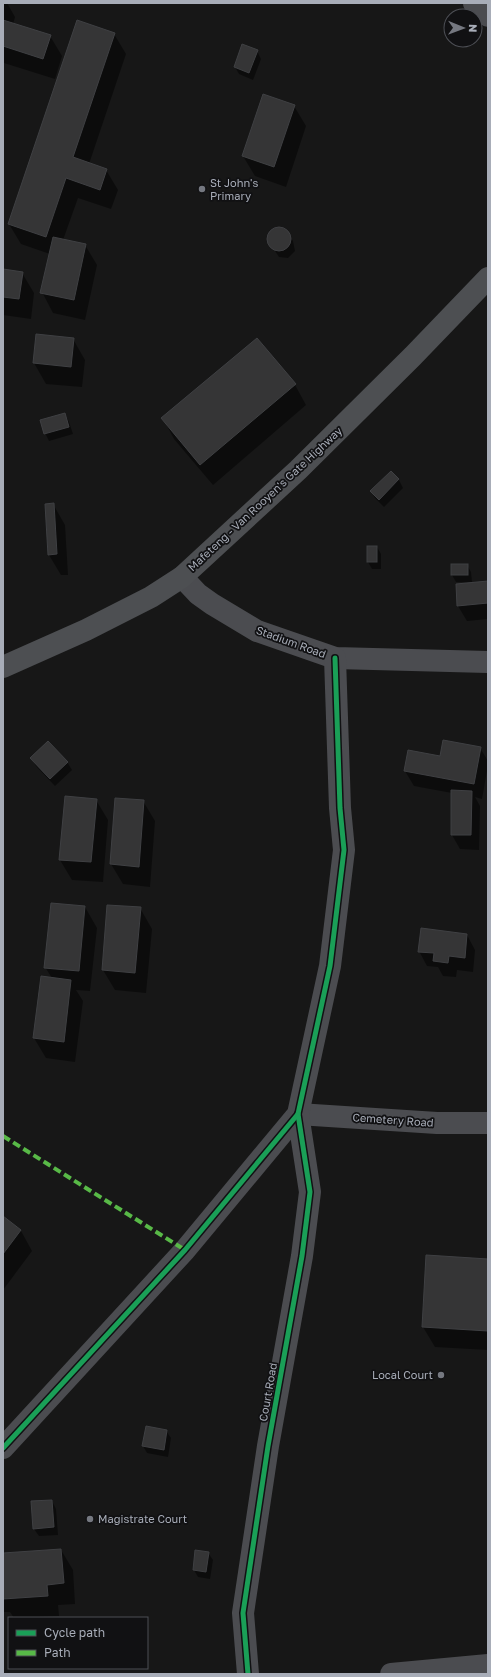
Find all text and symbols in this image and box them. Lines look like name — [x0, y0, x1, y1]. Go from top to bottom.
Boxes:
north arrow — [443, 8, 483, 48]
text: N — [467, 24, 480, 32]
place label: St John's Primary — [210, 176, 259, 202]
marker: St John's Primary — [197, 184, 207, 194]
street label: Mafeteng - Van Rooyen's Gate Highway — [185, 424, 344, 574]
street label: Stadium Road — [255, 623, 328, 660]
street label: Cemetery Road — [352, 1110, 434, 1129]
street label: Court Road — [256, 1362, 279, 1422]
place label: Local Court — [372, 1368, 433, 1381]
marker: Local Court — [436, 1370, 446, 1380]
place label: Magistrate Court — [98, 1512, 187, 1525]
marker: Magistrate Court — [85, 1514, 95, 1524]
legend — [8, 1617, 148, 1669]
text: Cycle path — [44, 1625, 105, 1640]
text: Path — [44, 1645, 71, 1660]

